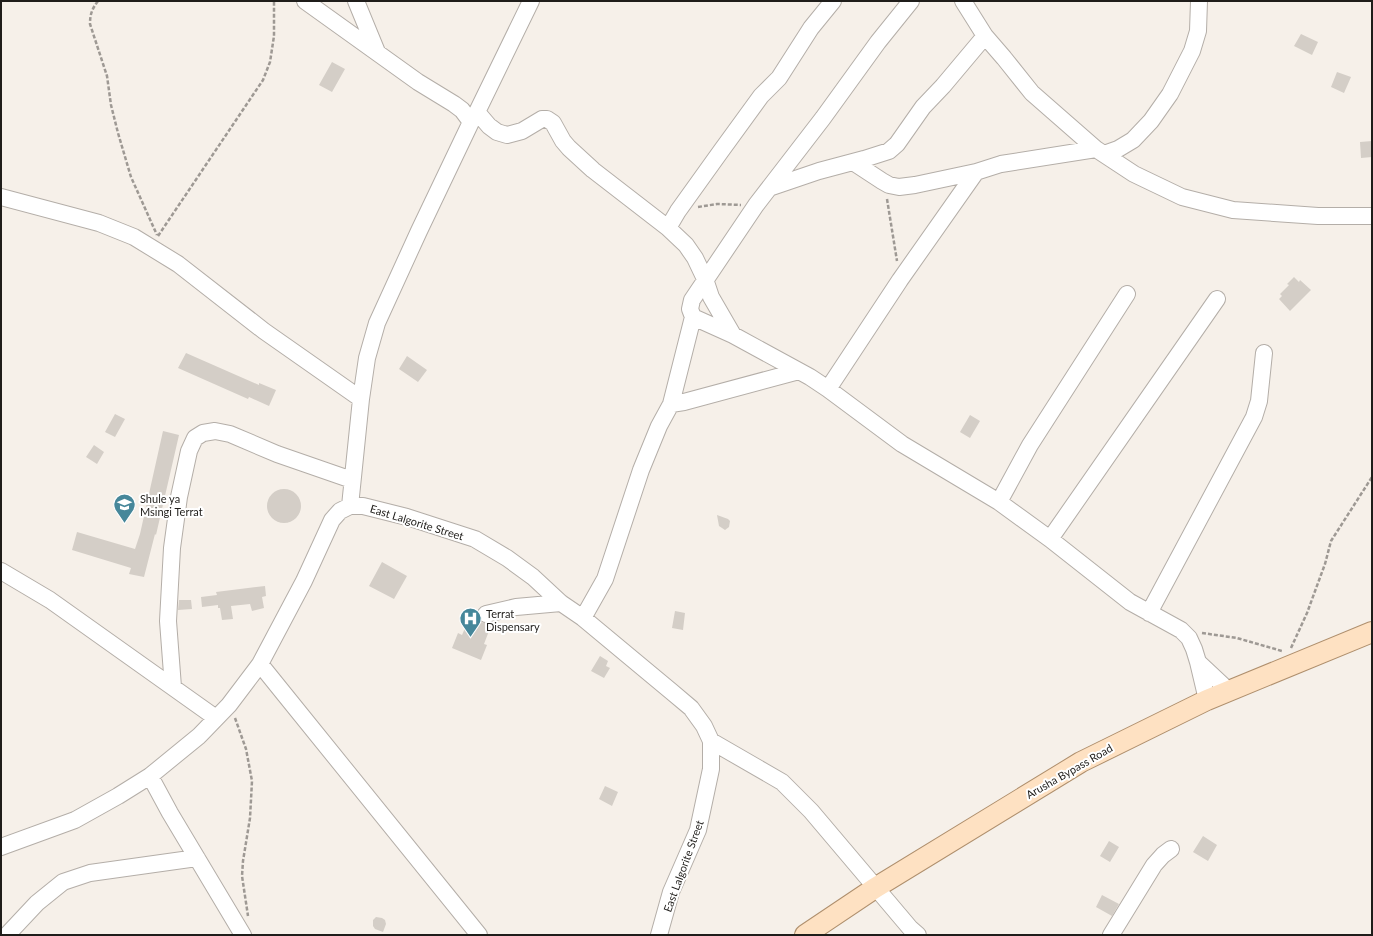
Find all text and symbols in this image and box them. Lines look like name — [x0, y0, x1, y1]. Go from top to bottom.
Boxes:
school or university icon: Shule ya Msingi Terrat — [112, 491, 138, 524]
place label: Shule ya Msingi Terrat — [140, 492, 203, 518]
street label: East Lalgorite Street — [369, 502, 465, 542]
hospital icon: Terrat Dispensary — [458, 606, 484, 639]
place label: Terrat Dispensary — [486, 607, 540, 633]
street label: Arusha Bypass Road — [1023, 741, 1115, 801]
street label: East Lalgorite Street — [660, 818, 706, 914]

